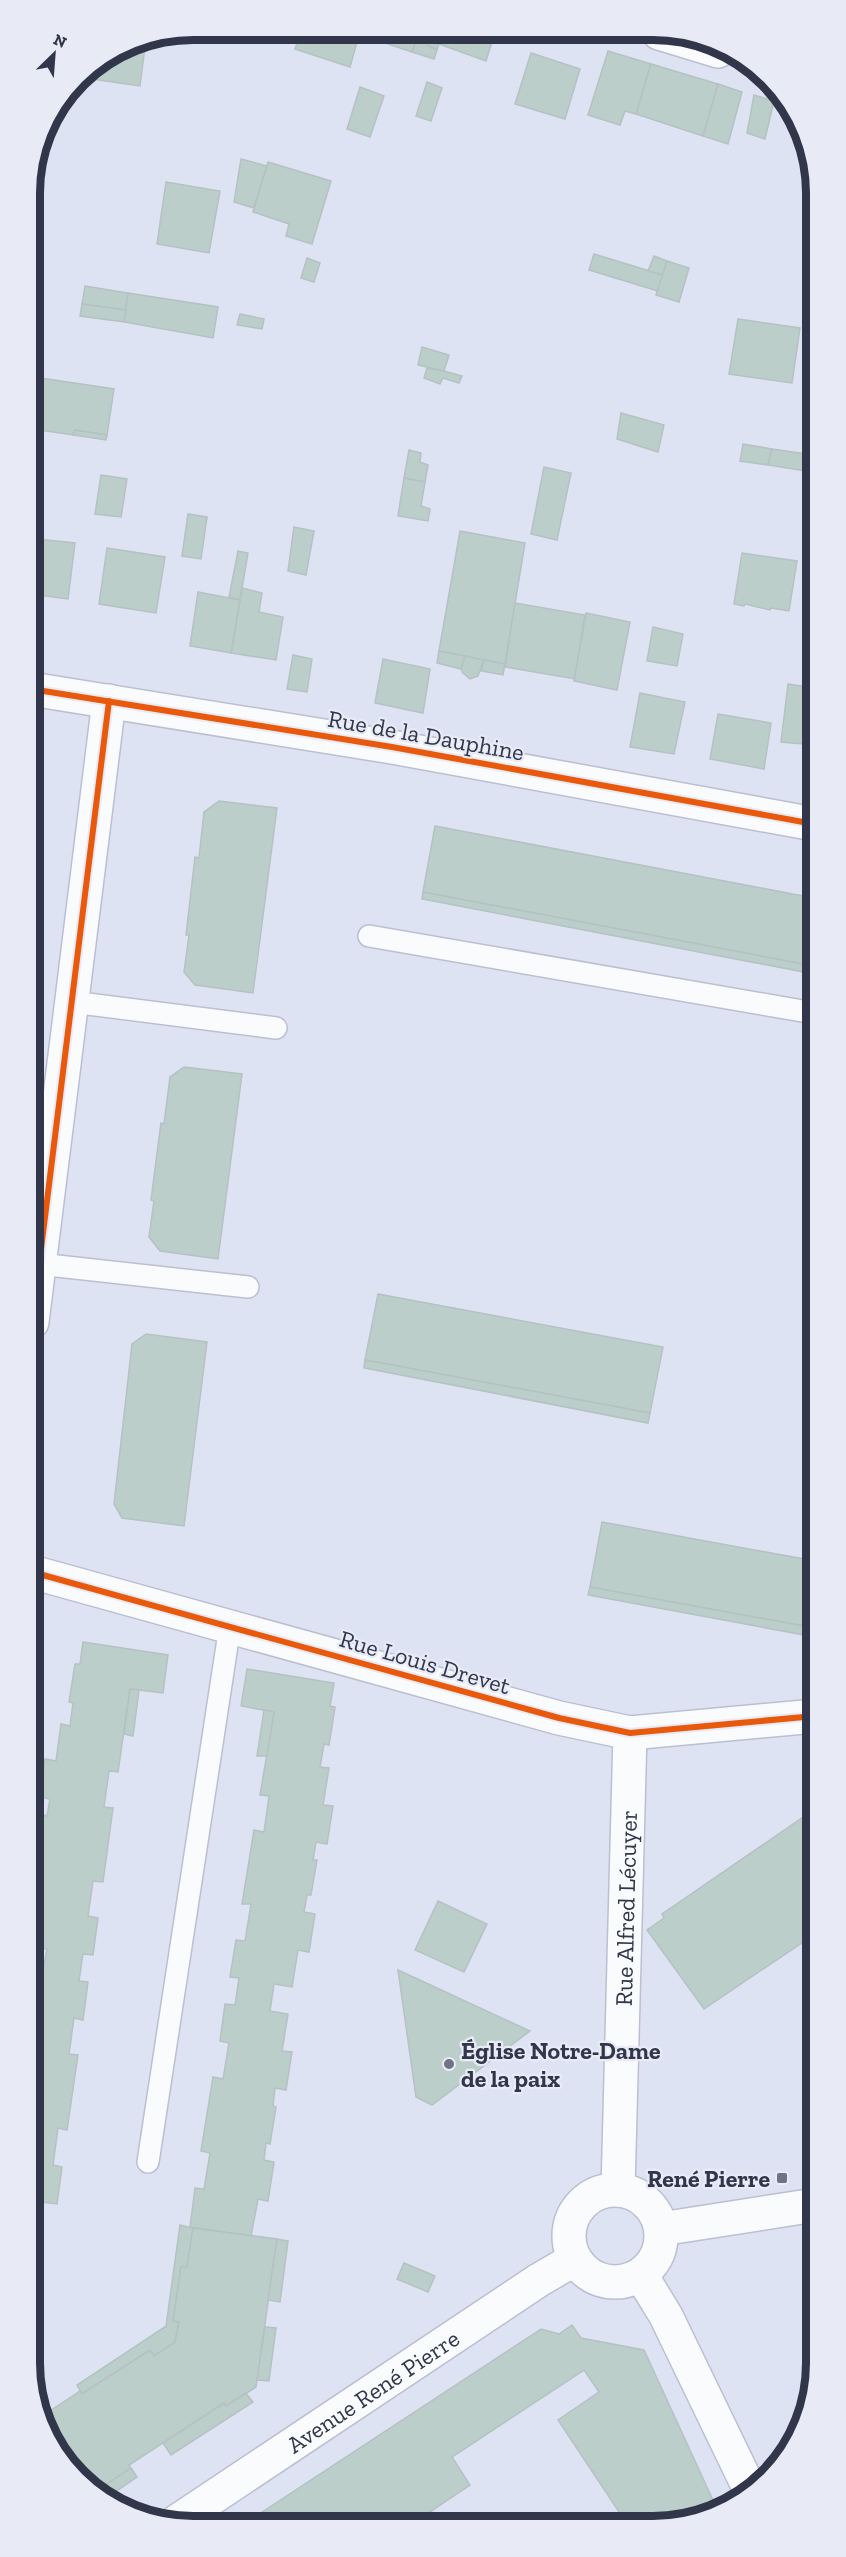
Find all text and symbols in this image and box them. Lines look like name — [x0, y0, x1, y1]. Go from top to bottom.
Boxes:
north arrow — [24, 24, 84, 84]
text: N — [51, 30, 70, 52]
street label: Rue de la Dauphine — [326, 703, 526, 767]
street label: Rue Louis Drevet — [336, 1624, 514, 1700]
street label: Rue Alfred Lécuyer — [608, 1810, 642, 2006]
place label: Église Notre-Dame de la paix — [461, 2036, 661, 2093]
marker: Église Notre-Dame de la paix — [442, 2057, 456, 2071]
place label: René Pierre — [647, 2164, 770, 2193]
marker: René Pierre — [775, 2171, 789, 2185]
street label: Avenue René Pierre — [281, 2323, 464, 2459]

